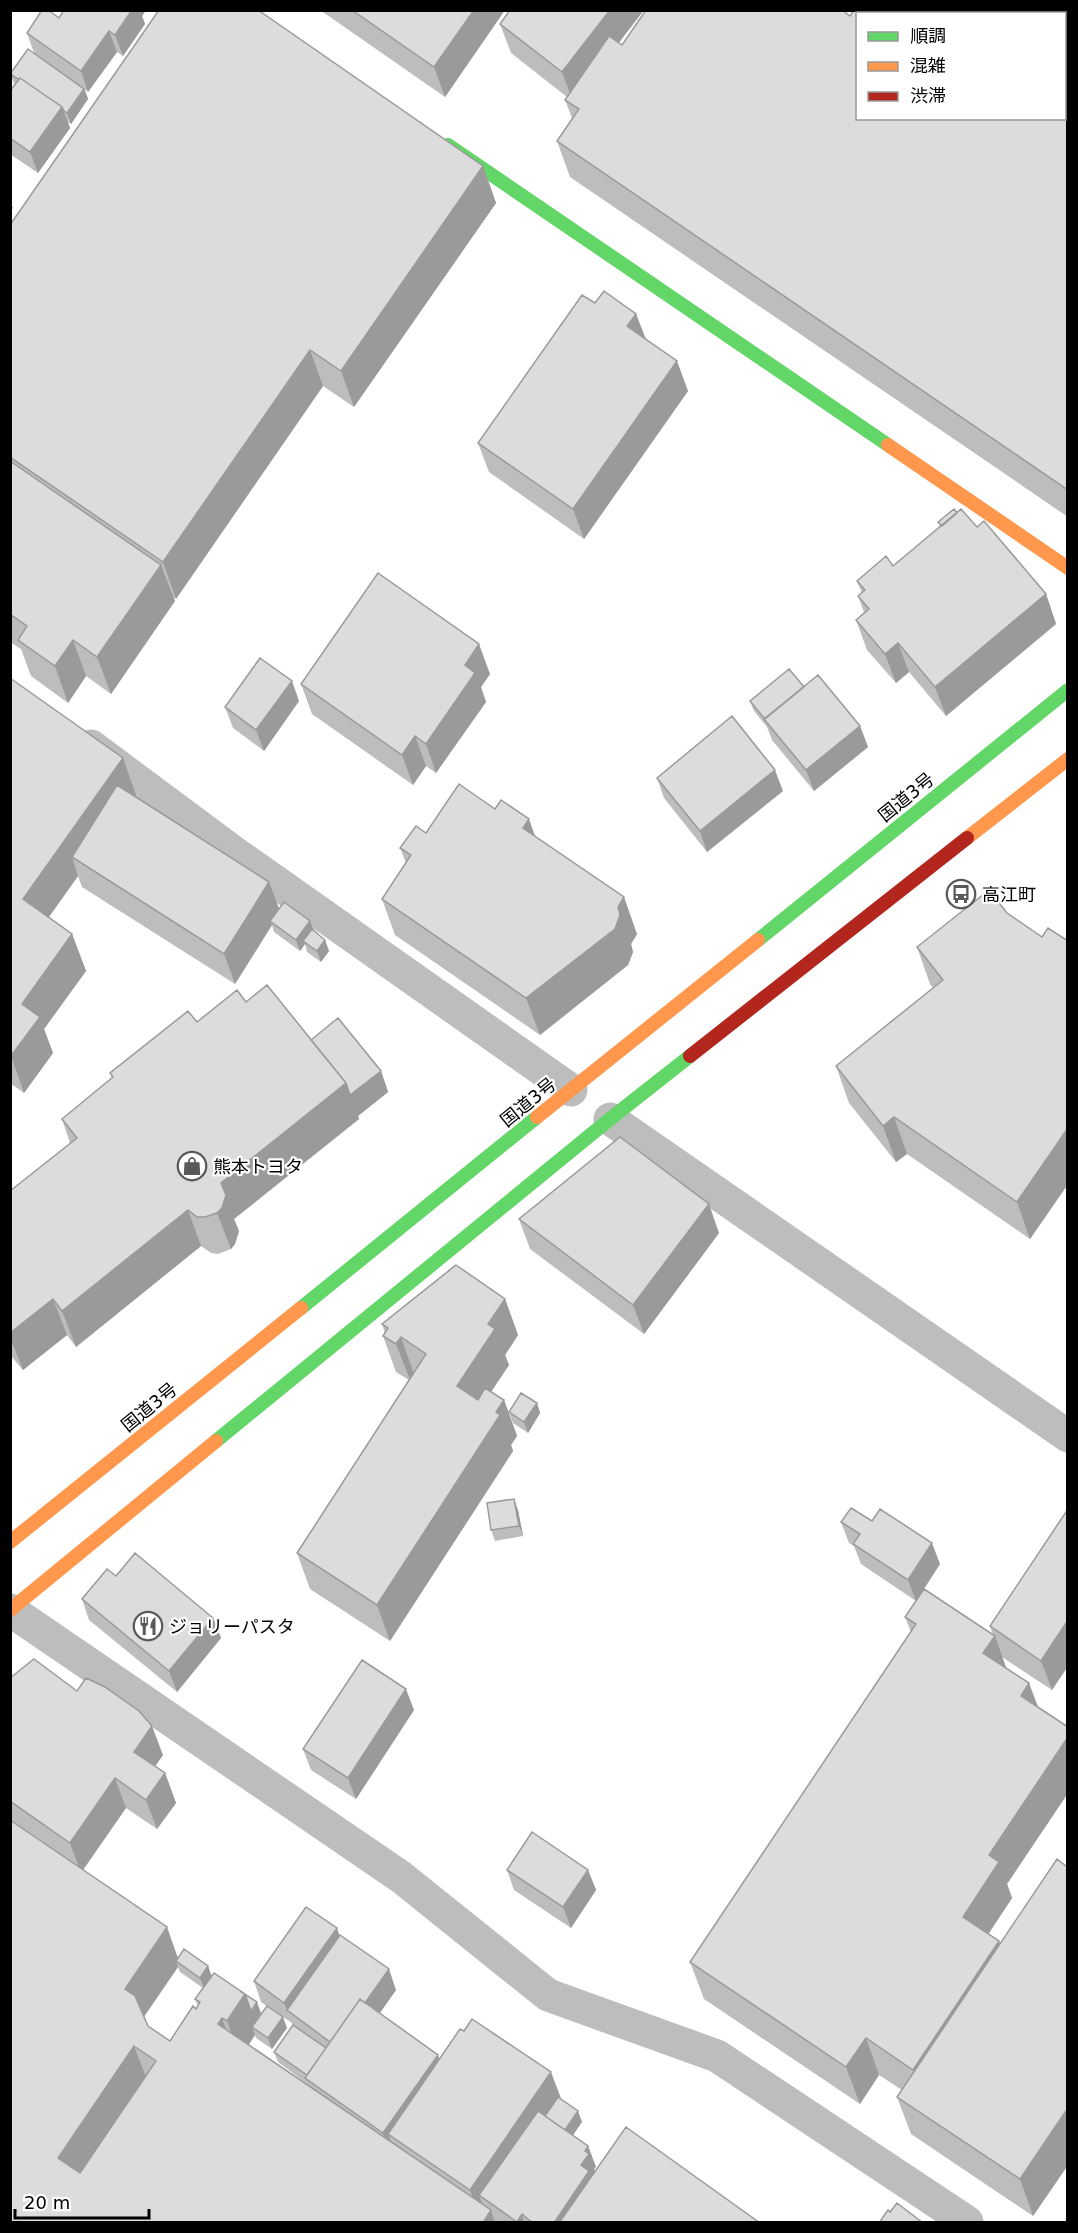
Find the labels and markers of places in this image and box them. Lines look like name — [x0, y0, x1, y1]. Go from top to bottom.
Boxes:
bus stop icon: 高江町 — [945, 878, 977, 910]
place label: 高江町 — [982, 884, 1036, 905]
shop icon: 熊本トヨタ — [176, 1150, 208, 1182]
place label: 熊本トヨタ — [213, 1156, 303, 1177]
restaurant icon: ジョリーパスタ — [132, 1610, 164, 1642]
place label: ジョリーパスタ — [169, 1616, 295, 1637]

